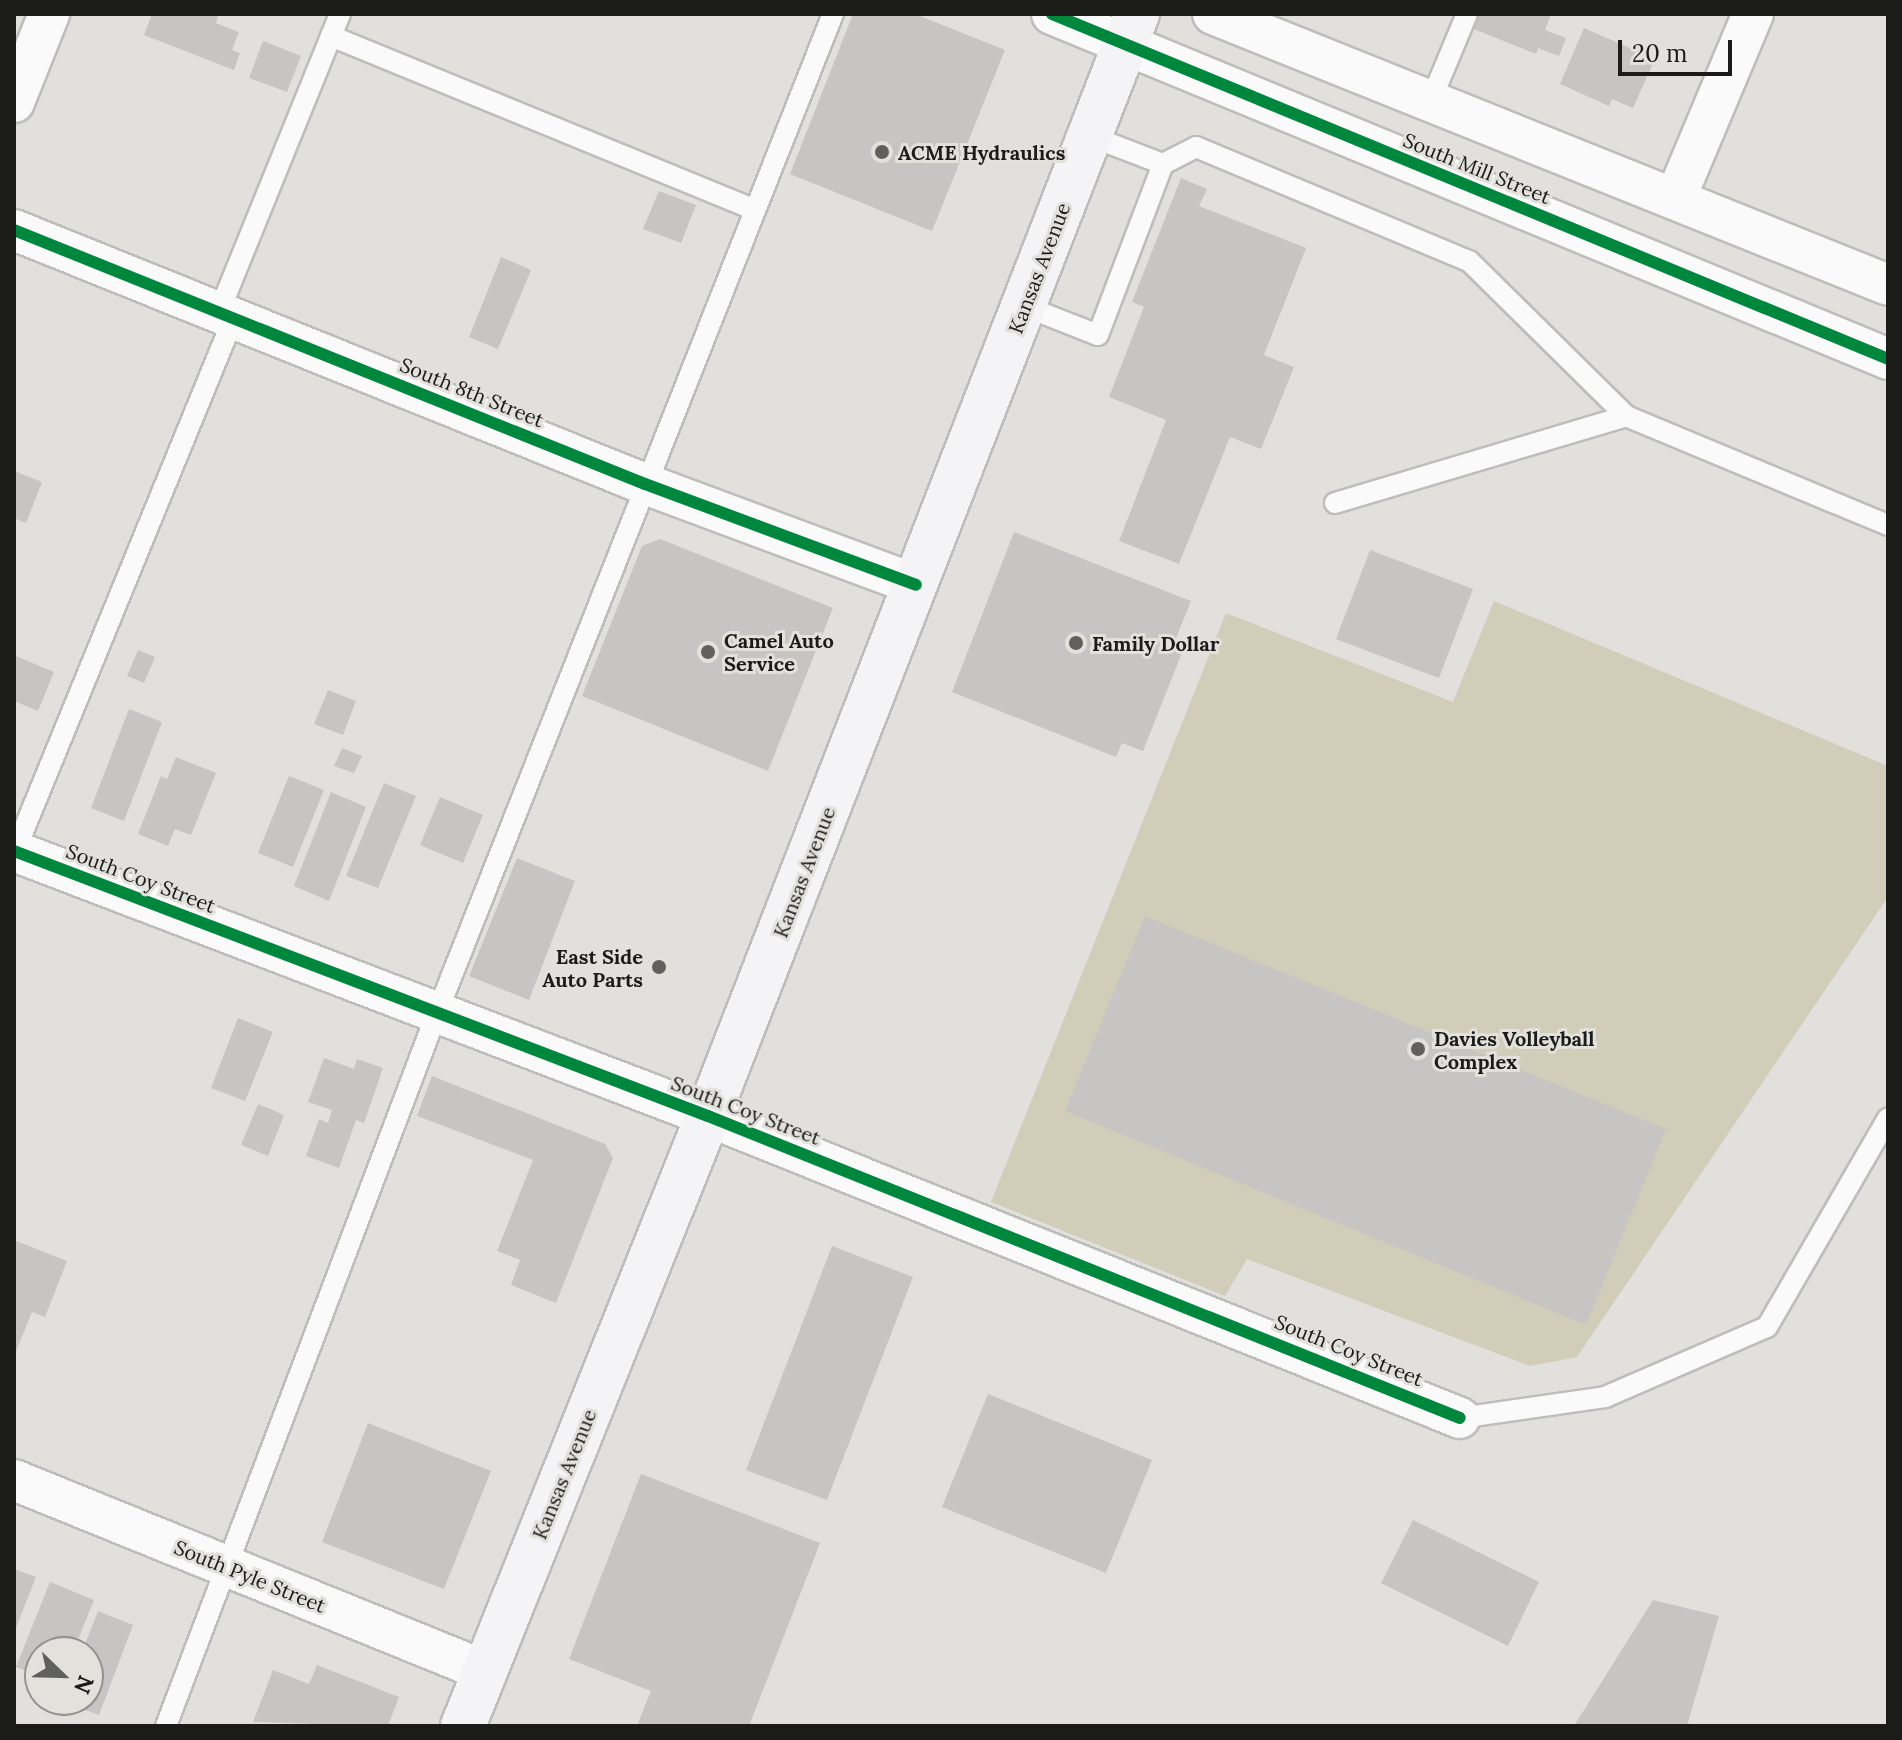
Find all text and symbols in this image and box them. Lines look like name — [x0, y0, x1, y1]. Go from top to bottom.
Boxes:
scale bar — [1622, 24, 1736, 74]
text: 20 m — [1632, 38, 1688, 69]
street label: South Mill Street — [1400, 128, 1554, 208]
place label: ACME Hydraulics — [898, 140, 1065, 164]
marker: ACME Hydraulics — [873, 143, 891, 161]
street label: Kansas Avenue — [1003, 199, 1075, 337]
street label: South 8th Street — [397, 352, 547, 432]
place label: Camel Auto Service — [724, 628, 834, 675]
place label: Family Dollar — [1092, 631, 1219, 655]
marker: Family Dollar — [1067, 634, 1085, 652]
marker: Camel Auto Service — [699, 643, 717, 661]
street label: Kansas Avenue — [768, 803, 840, 941]
street label: South Coy Street — [63, 838, 219, 918]
place label: East Side Auto Parts — [542, 944, 643, 991]
marker: East Side Auto Parts — [650, 958, 668, 976]
place label: Davies Volleyball Complex — [1434, 1026, 1595, 1073]
marker: Davies Volleyball Complex — [1409, 1040, 1427, 1058]
street label: South Coy Street — [668, 1070, 824, 1150]
street label: South Coy Street — [1271, 1309, 1427, 1391]
street label: Kansas Avenue — [527, 1405, 601, 1543]
street label: South Pyle Street — [171, 1535, 329, 1617]
north arrow — [24, 1636, 104, 1716]
text: N — [68, 1671, 100, 1698]

